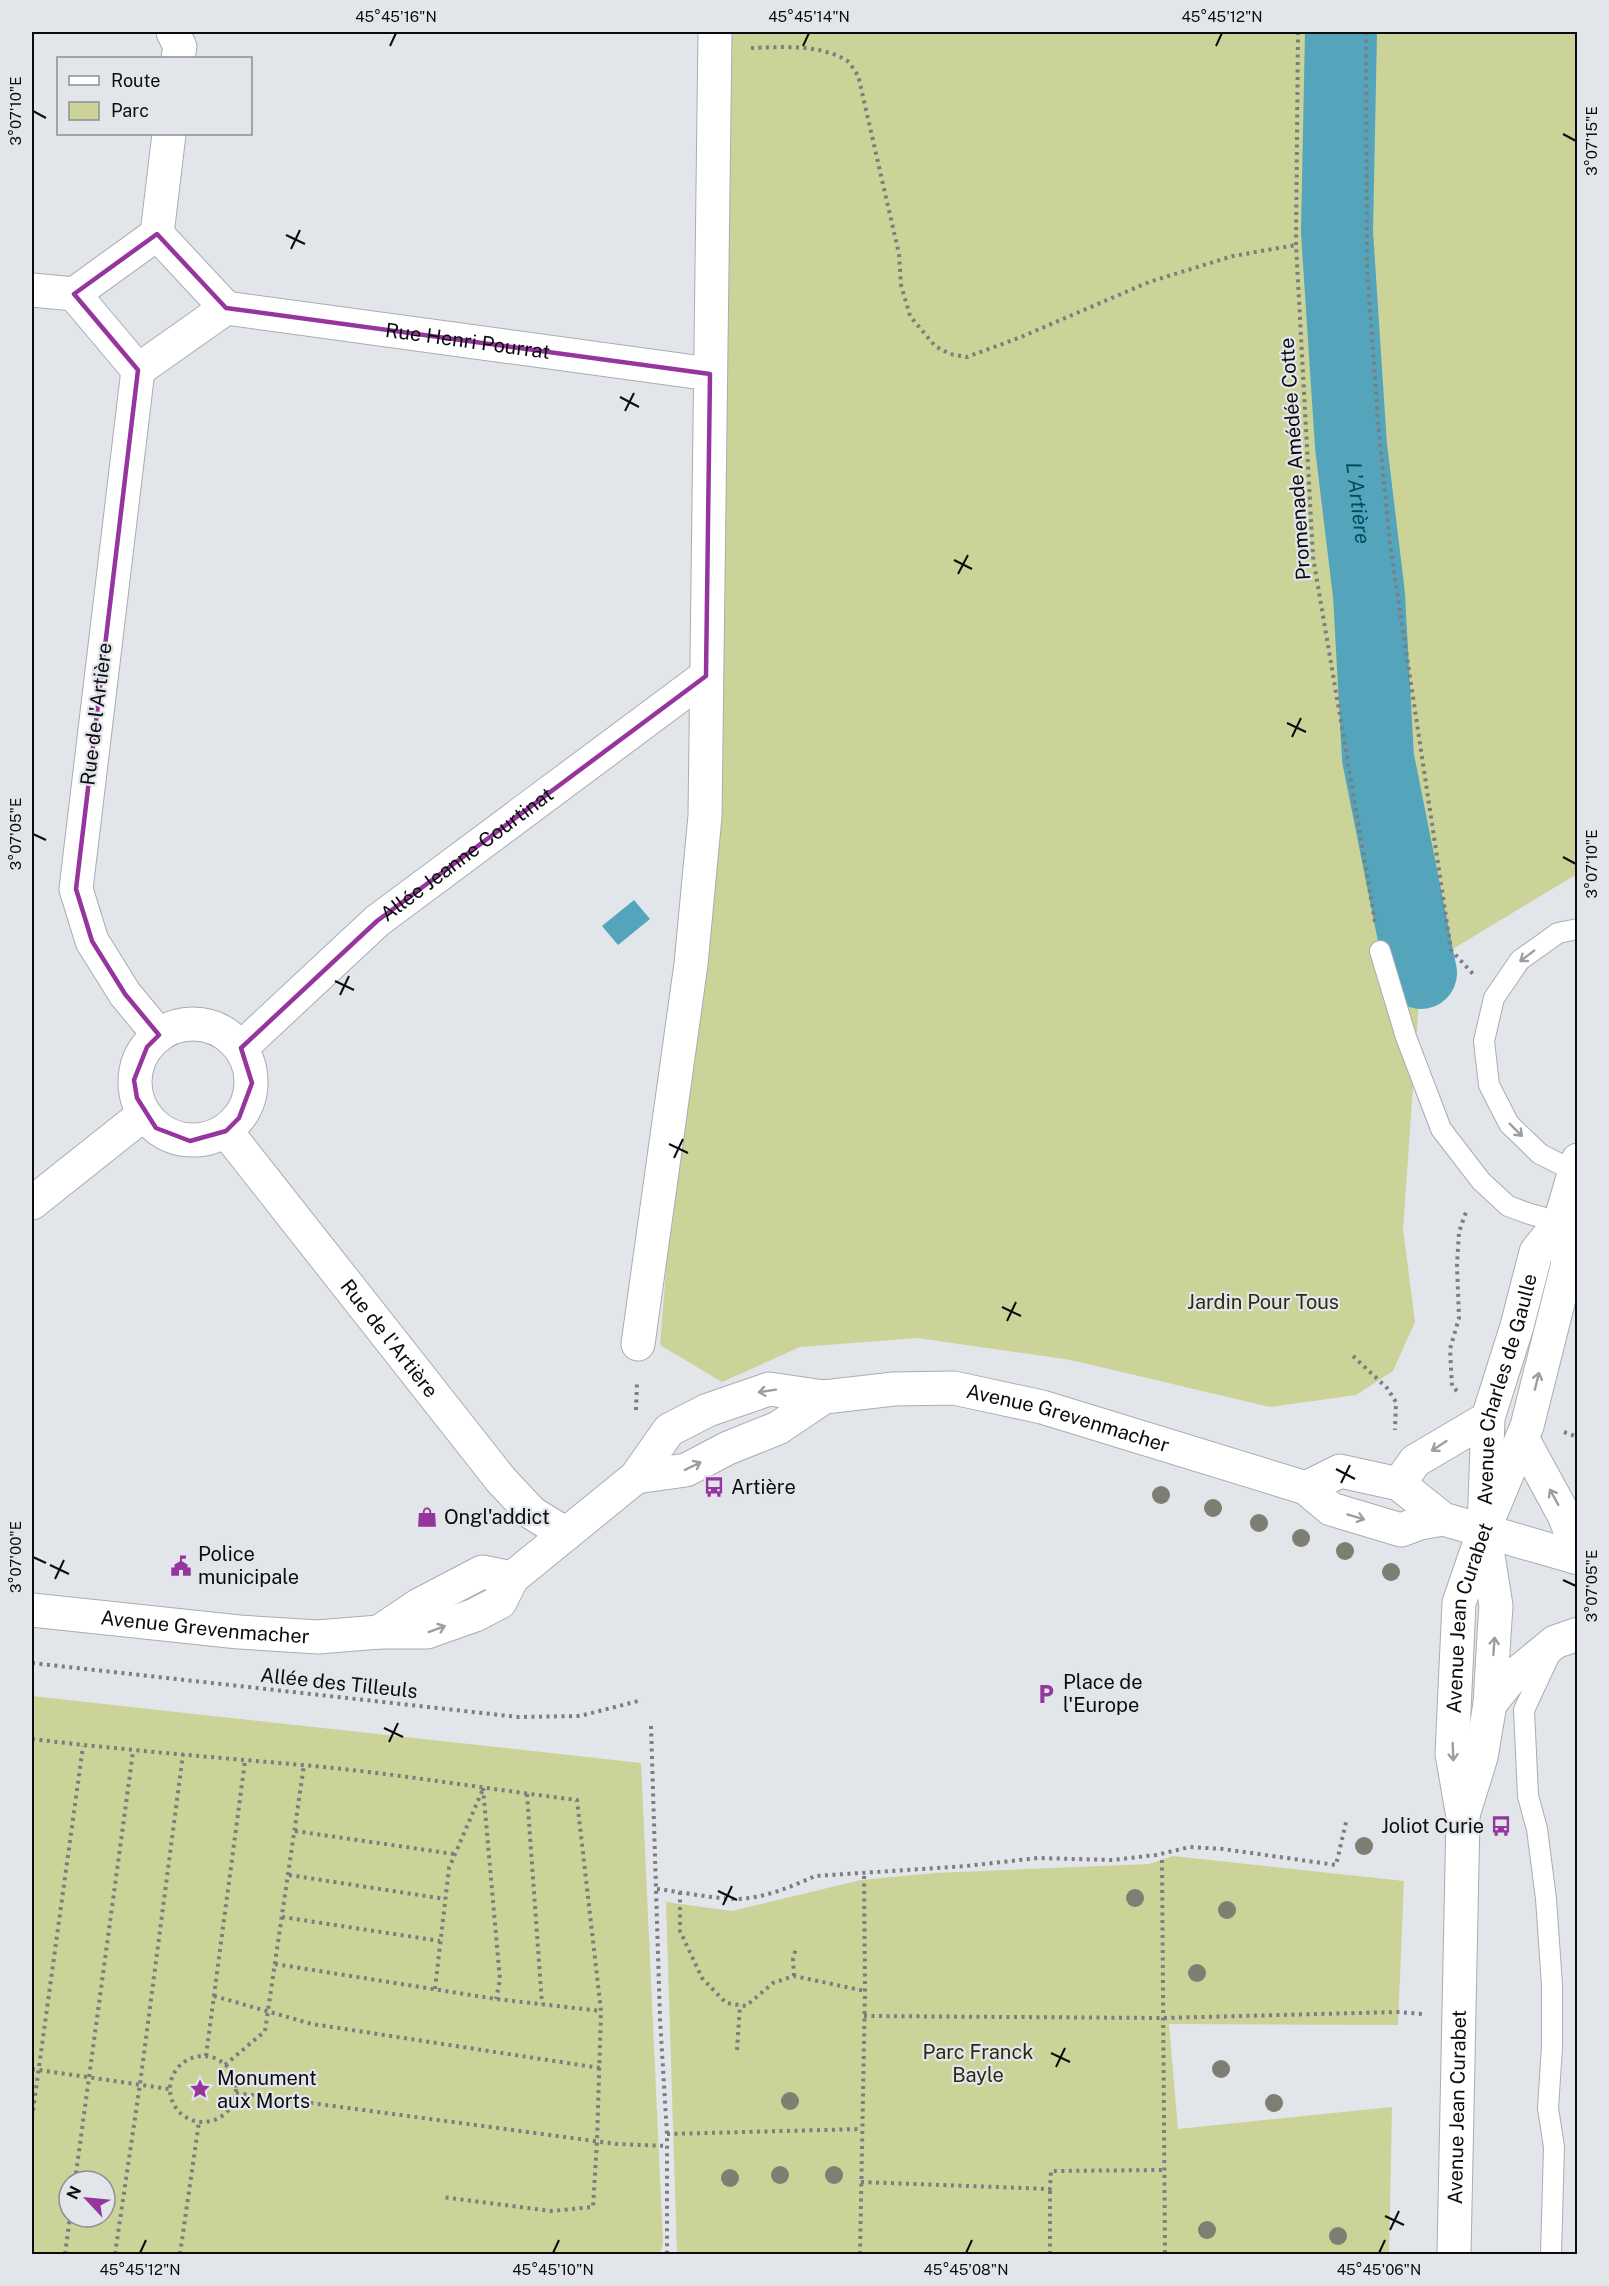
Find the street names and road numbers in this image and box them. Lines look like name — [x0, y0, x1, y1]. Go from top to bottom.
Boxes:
street label: Rue Henri Pourrat — [384, 318, 552, 364]
street label: Promenade Amédée Cotte — [1275, 337, 1315, 581]
street label: Rue de l'Artière — [75, 641, 117, 787]
street label: Allée Jeanne Courtinat — [376, 782, 558, 926]
street label: Avenue Charles de Gaulle — [1473, 1271, 1542, 1506]
street label: Rue de l'Artière — [335, 1274, 443, 1402]
street label: Avenue Grevenmacher — [964, 1379, 1172, 1457]
street label: Avenue Jean Curabet — [1442, 1519, 1498, 1714]
street label: Avenue Grevenmacher — [100, 1605, 310, 1648]
street label: Allée des Tilleuls — [259, 1663, 419, 1703]
street label: Avenue Jean Curabet — [1443, 2010, 1471, 2205]

